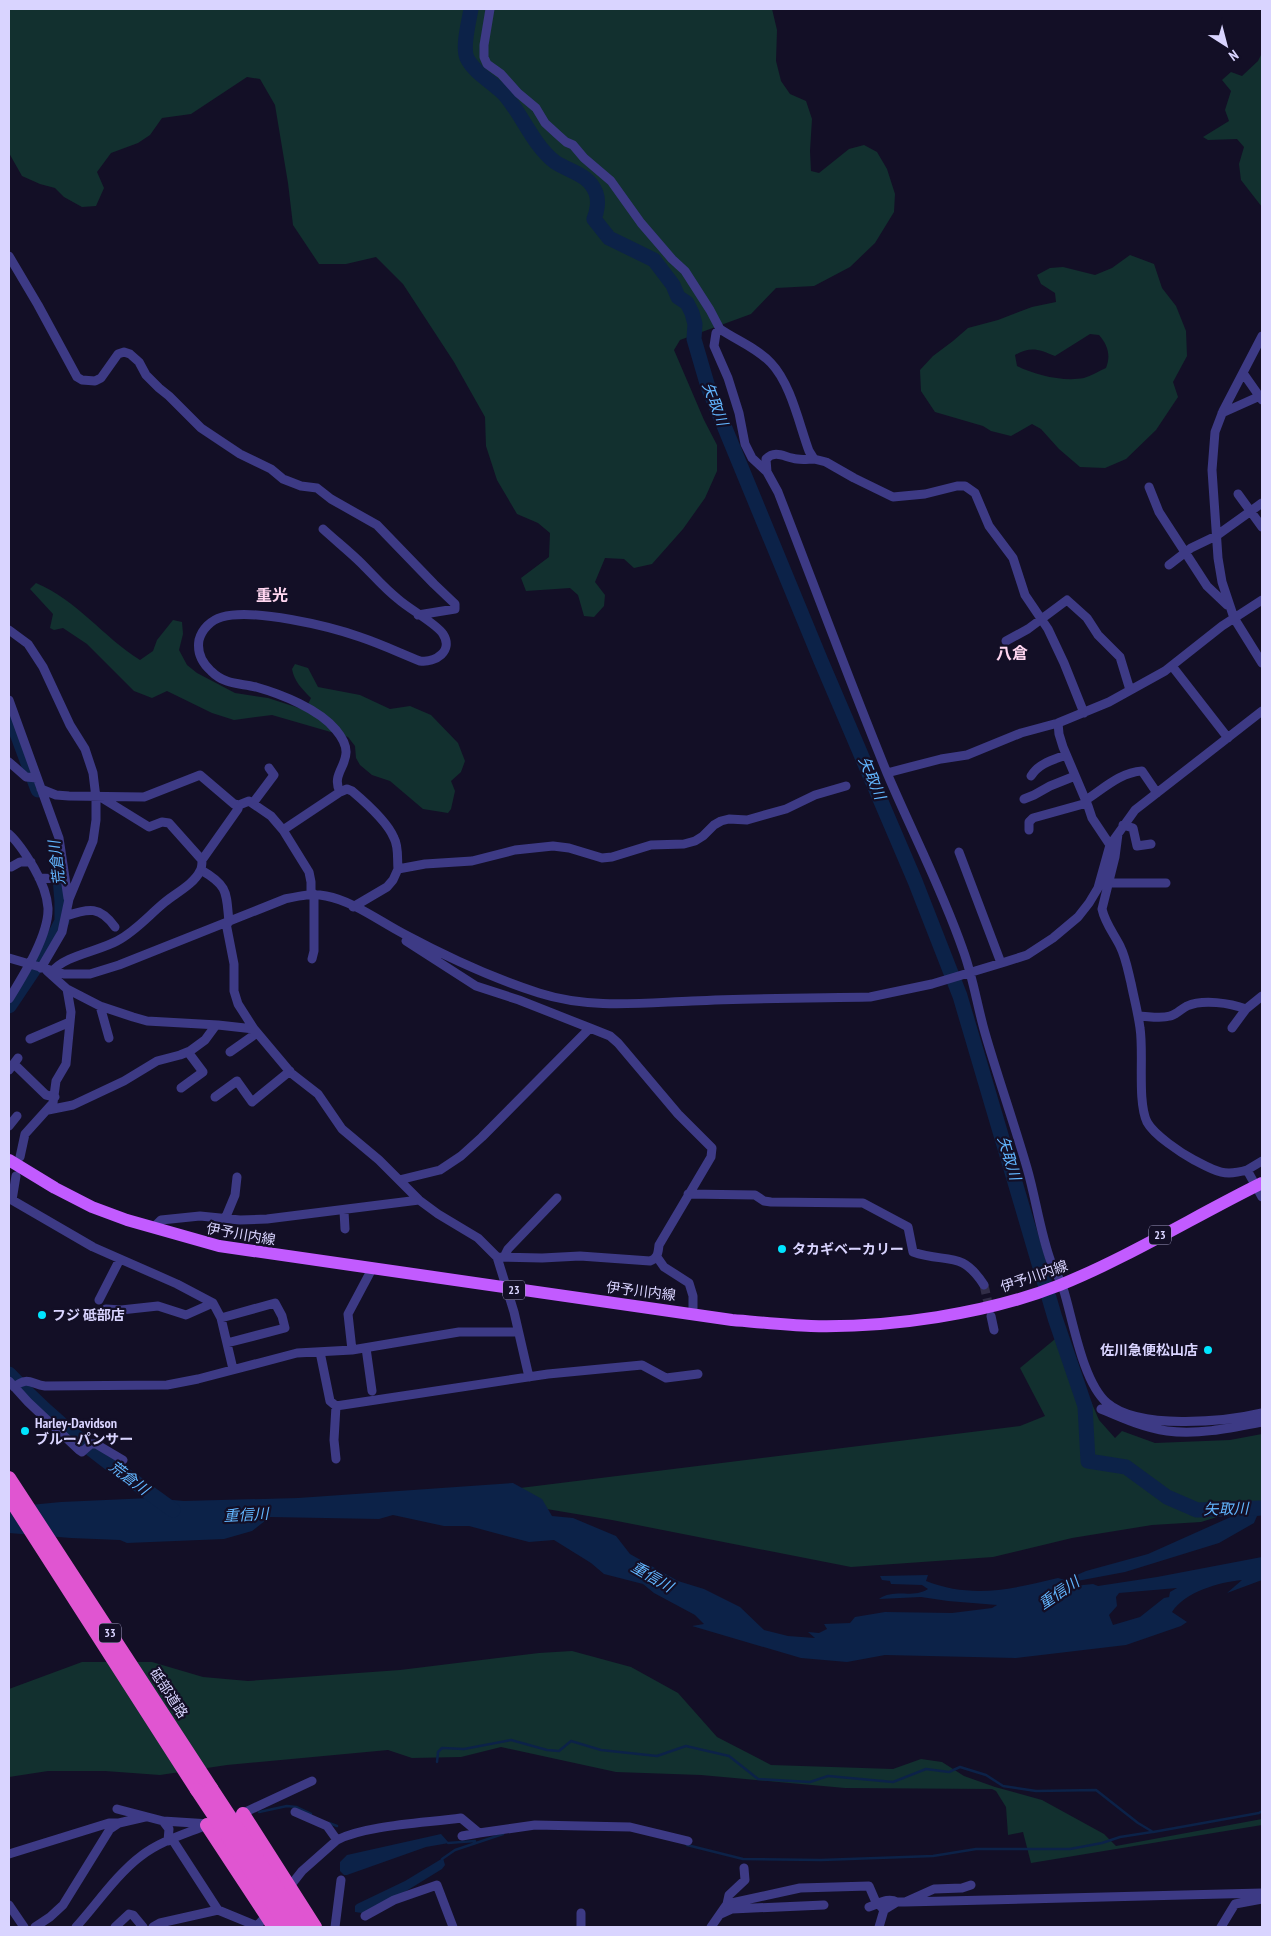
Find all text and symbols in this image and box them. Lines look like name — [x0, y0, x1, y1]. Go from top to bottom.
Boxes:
north arrow — [1201, 20, 1251, 70]
text: N — [1225, 46, 1242, 65]
water label: 矢取川 — [699, 379, 733, 430]
district label: 重光 — [256, 585, 288, 605]
district label: 八倉 — [996, 643, 1028, 663]
water label: 矢取川 — [855, 753, 891, 804]
water label: 荒倉川 — [44, 838, 69, 887]
water label: 矢取川 — [994, 1134, 1026, 1184]
street label: 伊予川内線 — [205, 1219, 277, 1249]
road number: 23 — [1149, 1226, 1171, 1244]
place label: タカギベーカリー — [792, 1240, 904, 1258]
marker: タカギベーカリー — [776, 1243, 788, 1255]
street label: 伊予川内線 — [998, 1256, 1070, 1296]
street label: 伊予川内線 — [605, 1278, 677, 1304]
road number: 23 — [503, 1280, 525, 1300]
place label: フジ 砥部店 — [52, 1306, 125, 1324]
marker: フジ 砥部店 — [36, 1309, 48, 1321]
place label: 佐川急便松山店 — [1100, 1341, 1198, 1359]
marker: 佐川急便松山店 — [1202, 1344, 1214, 1356]
place label: Harley-Davidson ブルーパンサー — [35, 1414, 134, 1448]
marker: Harley-Davidson ブルーパンサー — [19, 1425, 31, 1437]
water label: 荒倉川 — [106, 1456, 155, 1500]
water label: 矢取川 — [1203, 1499, 1251, 1518]
water label: 重信川 — [223, 1504, 271, 1525]
water label: 重信川 — [628, 1557, 678, 1597]
water label: 重信川 — [1035, 1571, 1084, 1613]
road number: 33 — [99, 1624, 121, 1642]
street label: 砥部道路 — [146, 1665, 192, 1721]

